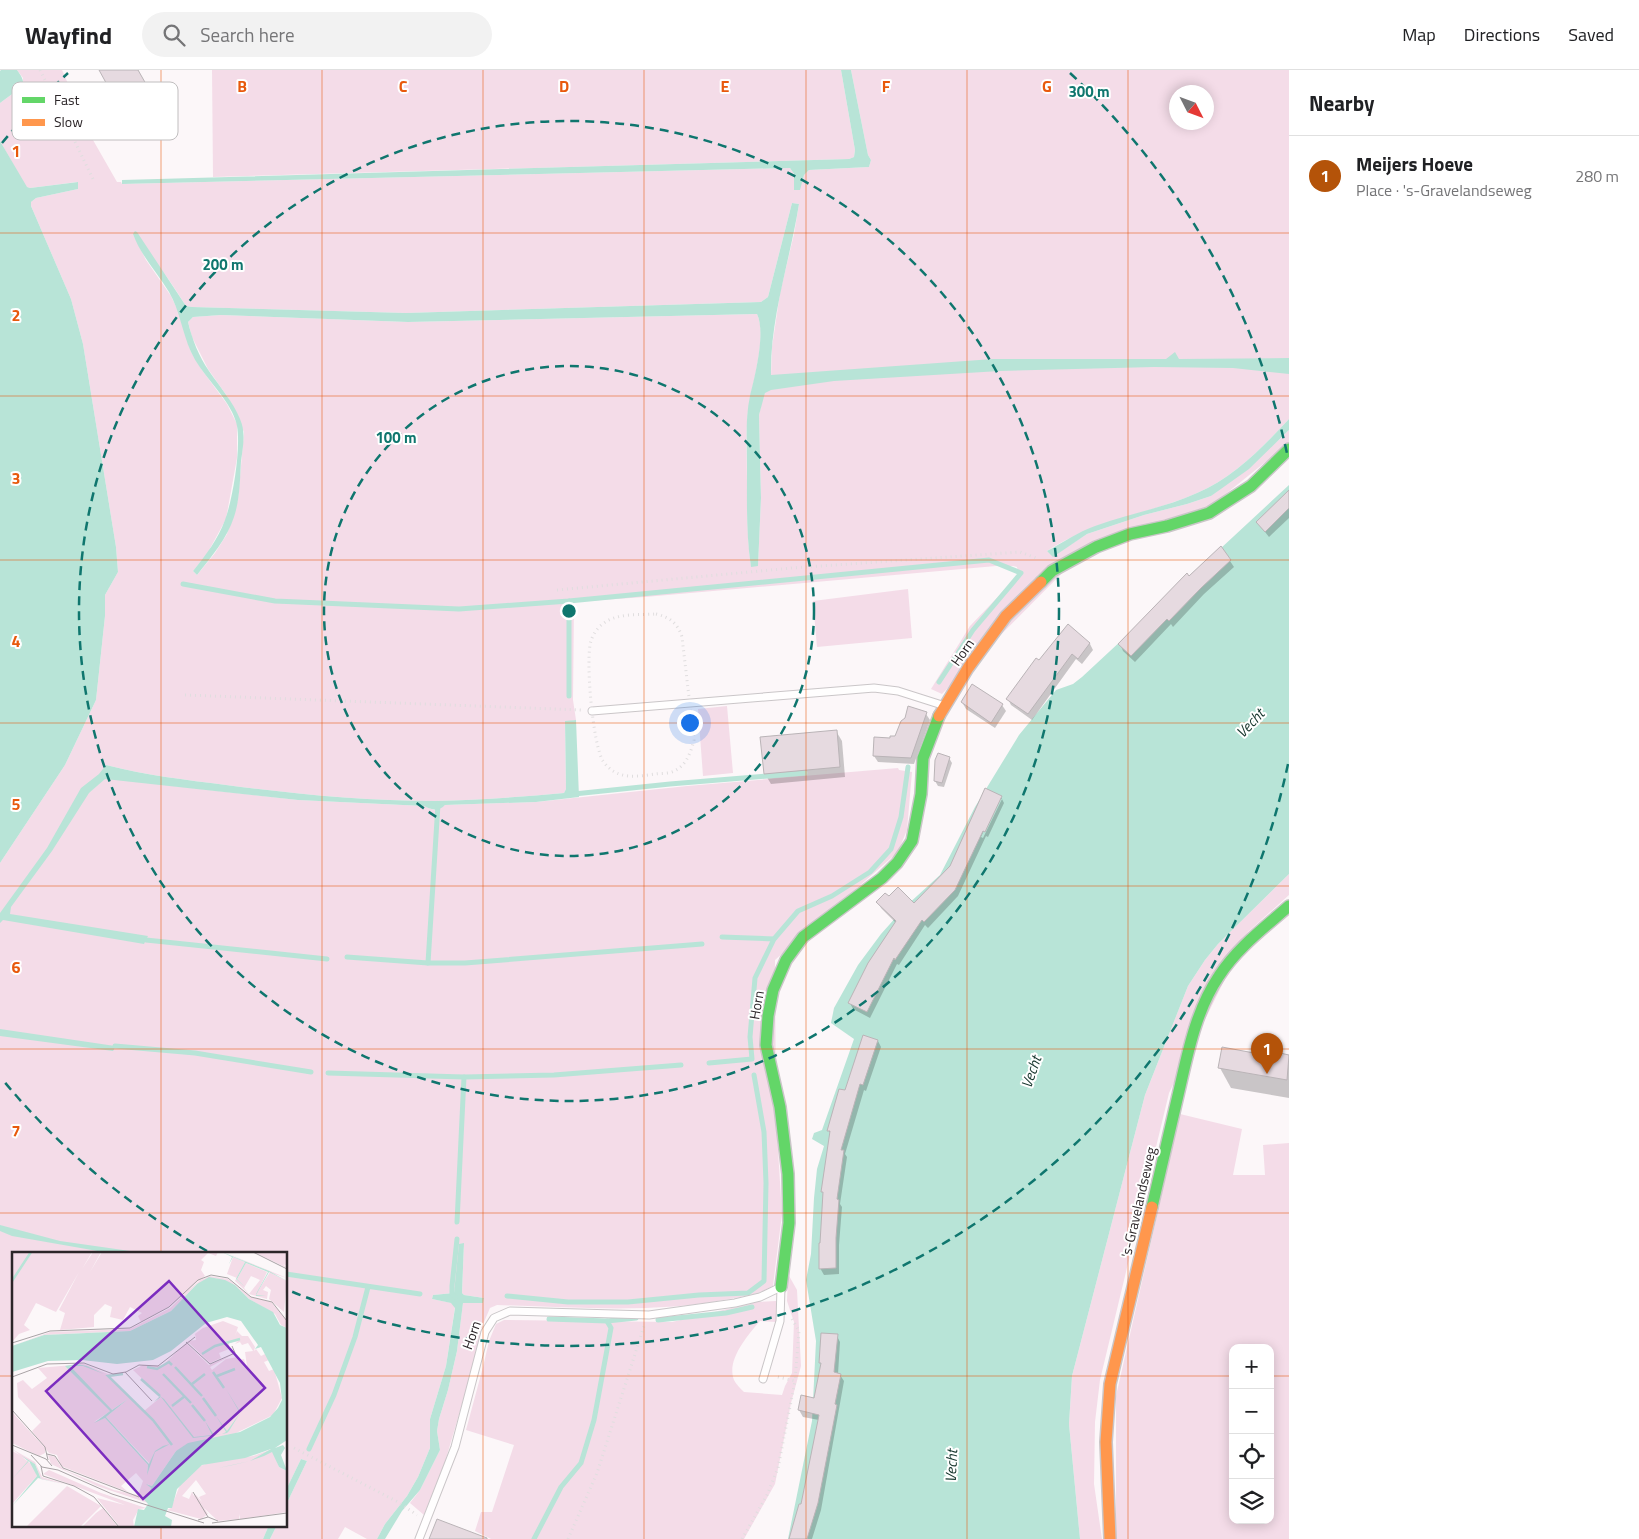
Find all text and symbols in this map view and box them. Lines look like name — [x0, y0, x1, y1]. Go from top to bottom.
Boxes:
search box — [142, 12, 492, 57]
text: Wayfind — [25, 17, 112, 53]
text: Search here — [200, 20, 295, 49]
icon: search — [160, 21, 188, 49]
text: Map — [1402, 21, 1436, 48]
text: Directions — [1464, 21, 1540, 48]
text: Saved — [1568, 21, 1614, 48]
text: B — [237, 74, 247, 98]
text: C — [399, 74, 408, 98]
text: D — [559, 74, 569, 98]
text: E — [721, 74, 730, 98]
text: F — [882, 74, 891, 98]
text: G — [1042, 74, 1052, 98]
text: 300 m — [1068, 80, 1110, 103]
legend — [12, 82, 178, 140]
north arrow — [1169, 85, 1214, 130]
text: Nearby — [1309, 87, 1374, 119]
text: Fast — [54, 89, 79, 110]
text: Slow — [54, 111, 83, 132]
text: 1 — [12, 139, 20, 163]
text: Meijers Hoeve — [1356, 149, 1473, 178]
text: 1 — [1321, 164, 1329, 188]
text: 280 m — [1575, 164, 1619, 188]
text: Place · 's-Gravelandseweg — [1356, 178, 1532, 202]
text: 200 m — [202, 253, 244, 276]
text: 2 — [12, 303, 20, 327]
text: 100 m — [375, 426, 417, 449]
text: 3 — [12, 466, 20, 490]
centre of rings — [560, 602, 578, 620]
text: 4 — [12, 629, 21, 653]
street label: Horn — [945, 634, 979, 670]
water label: Vecht — [1230, 701, 1271, 743]
your location — [677, 710, 703, 736]
text: 5 — [12, 792, 21, 816]
text: 6 — [12, 955, 21, 979]
street label: Horn — [743, 989, 769, 1021]
pin: 1 — [1251, 1033, 1283, 1074]
water label: Vecht — [1015, 1051, 1048, 1091]
text: 7 — [12, 1119, 20, 1143]
street label: 's-Gravelandseweg — [1115, 1145, 1161, 1259]
inset map — [12, 1252, 288, 1526]
street label: Horn — [456, 1318, 486, 1352]
map controls — [1229, 1344, 1274, 1524]
button: + — [1229, 1344, 1274, 1389]
button: − — [1229, 1389, 1274, 1434]
button: locate — [1229, 1434, 1274, 1479]
water label: Vecht — [939, 1447, 963, 1483]
button: layers — [1229, 1479, 1274, 1524]

